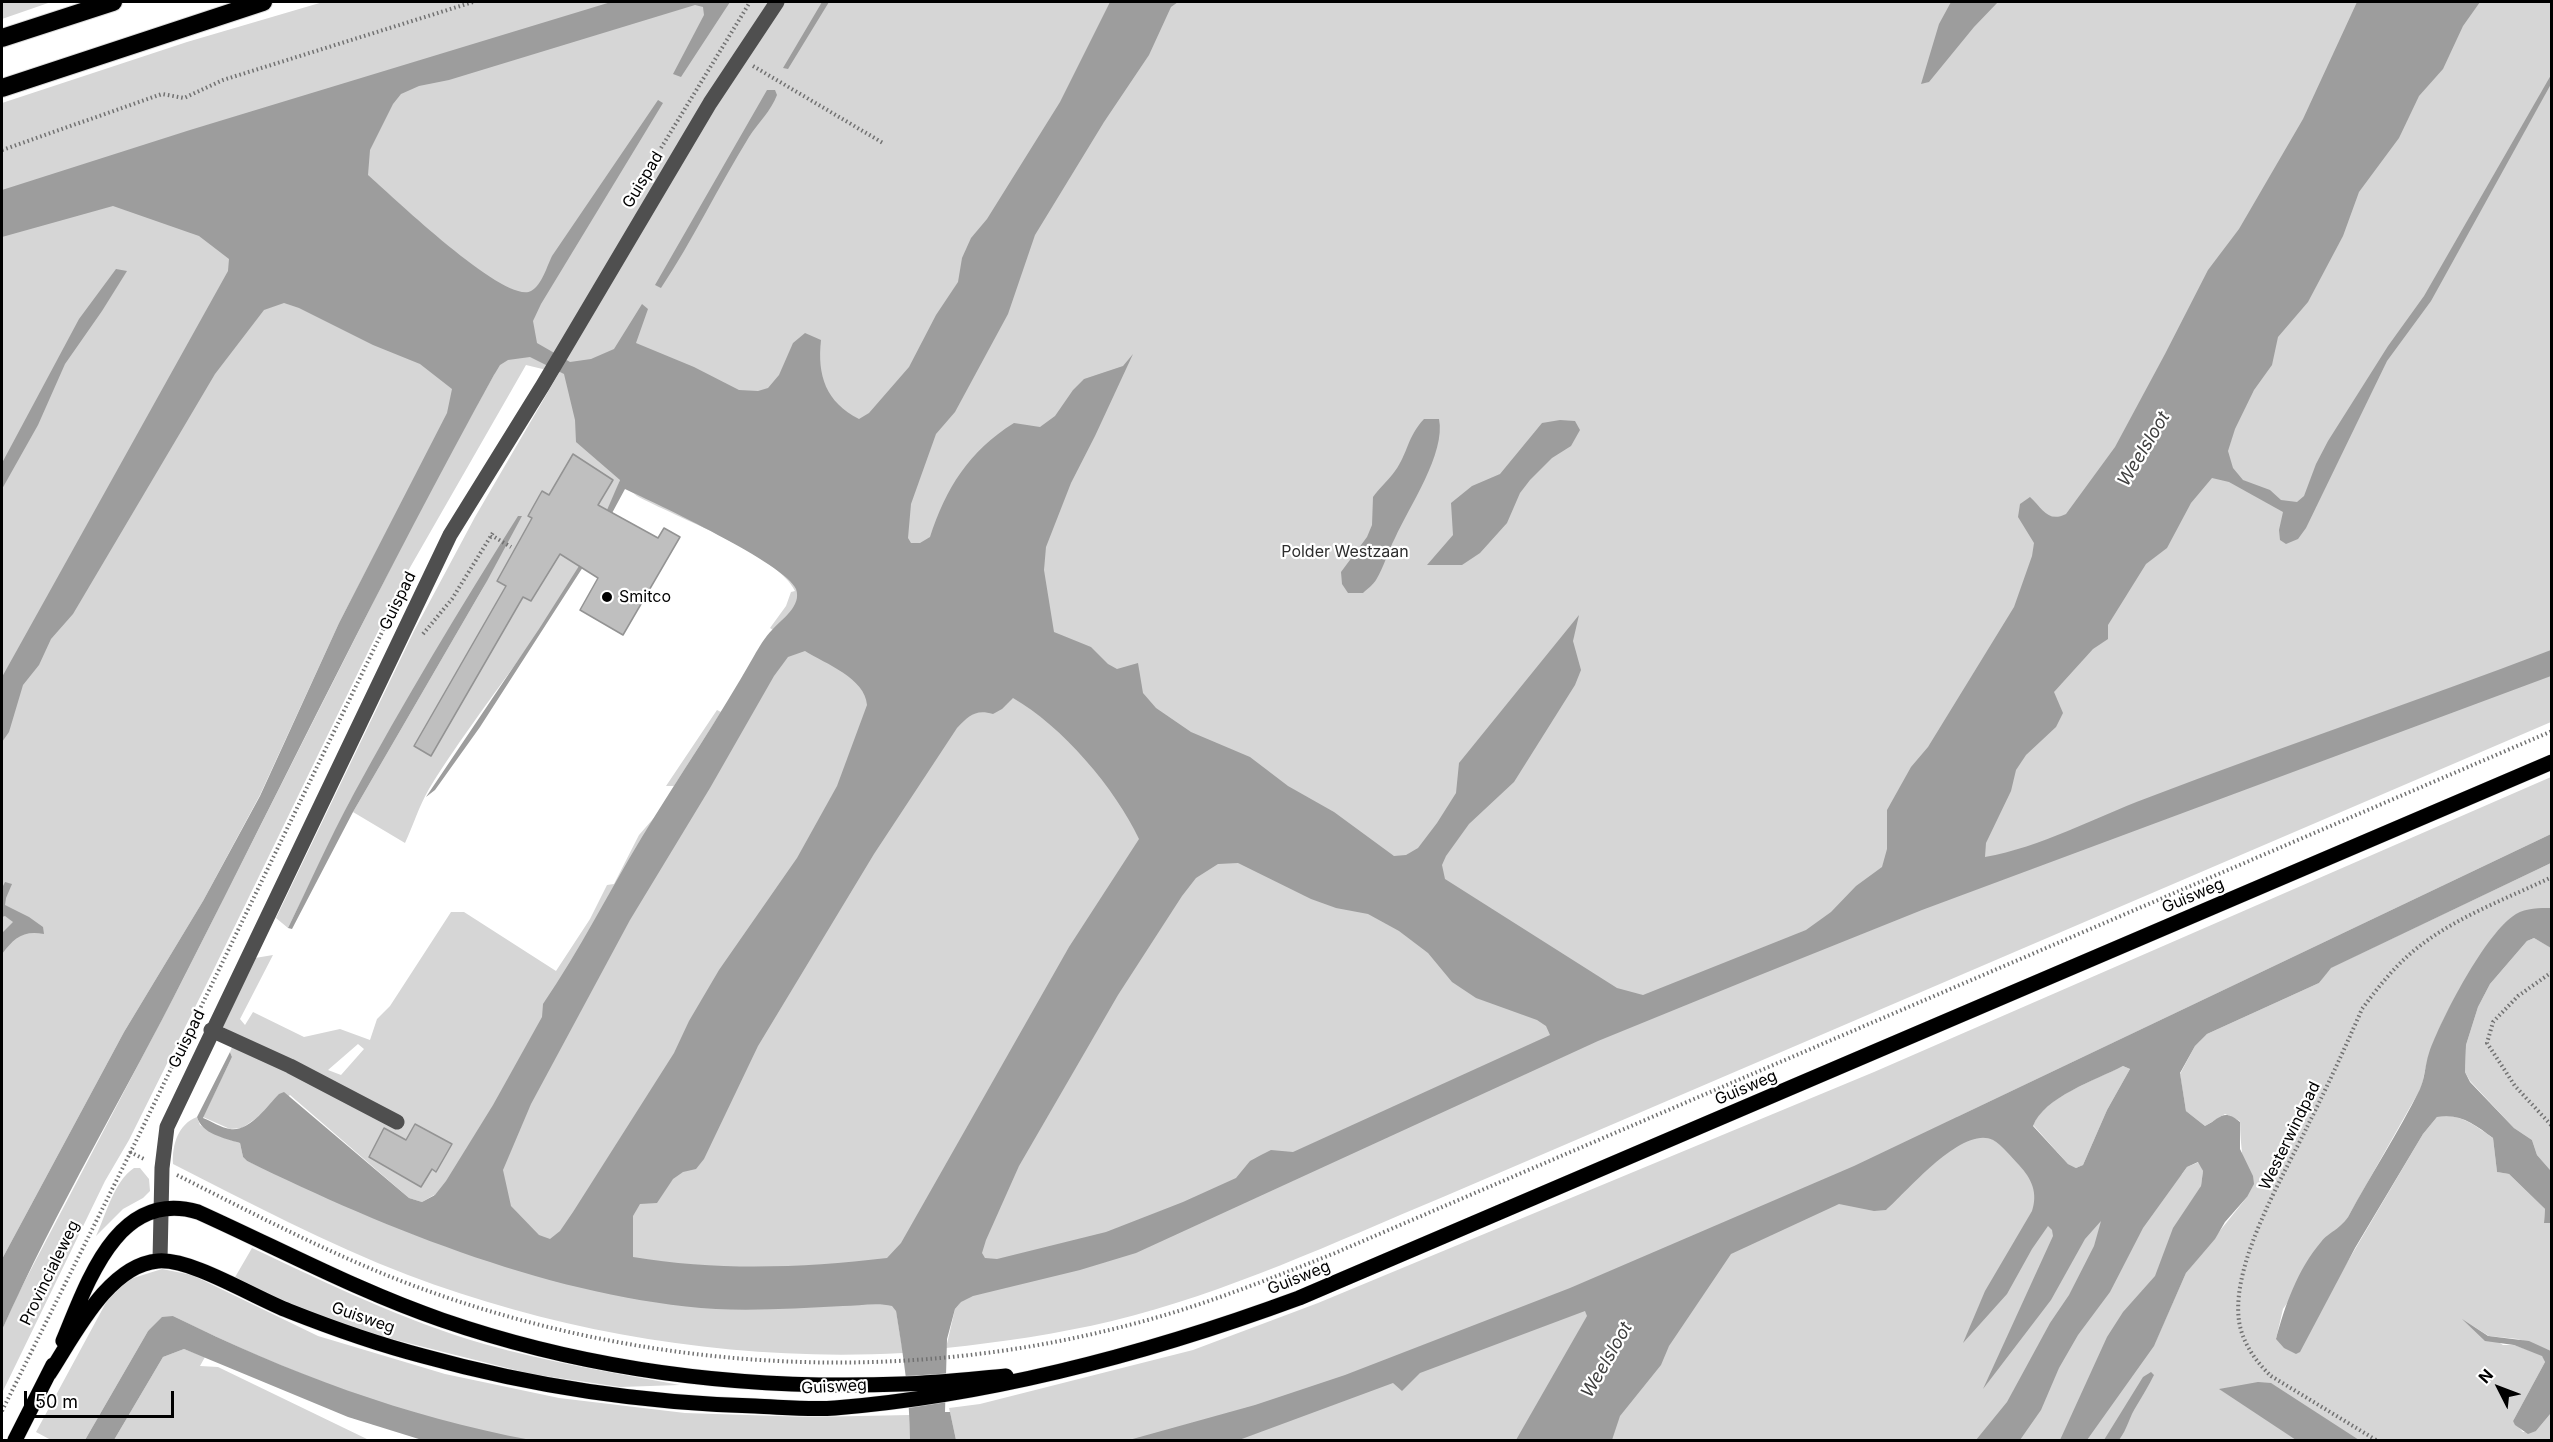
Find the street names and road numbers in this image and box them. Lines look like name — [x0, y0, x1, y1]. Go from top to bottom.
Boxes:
street label: Guispad — [619, 148, 667, 212]
street label: Guispad — [376, 569, 420, 633]
street label: Guisweg — [2159, 874, 2227, 918]
street label: Guispad — [165, 1007, 209, 1071]
street label: Guisweg — [1712, 1066, 1780, 1110]
street label: Westerwindpad — [2255, 1079, 2325, 1193]
street label: Provincialeweg — [16, 1217, 84, 1329]
street label: Guisweg — [1265, 1257, 1333, 1299]
street label: Guisweg — [329, 1298, 397, 1338]
street label: Guisweg — [801, 1376, 867, 1398]

